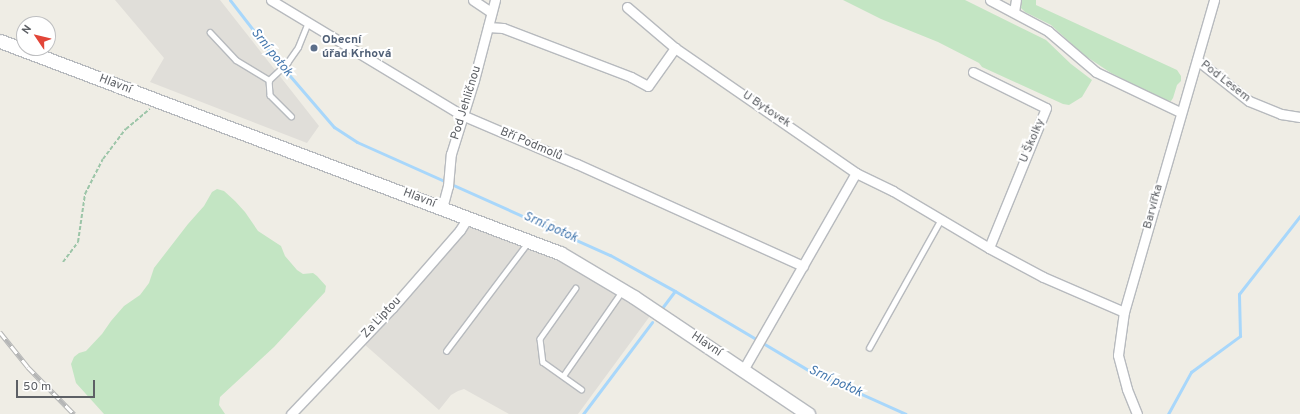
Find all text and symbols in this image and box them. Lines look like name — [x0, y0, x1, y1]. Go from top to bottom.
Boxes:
north arrow — [16, 16, 56, 56]
text: N — [19, 22, 35, 37]
water label: Srní potok — [247, 26, 295, 80]
place label: Obecní úřad Krhová — [322, 34, 391, 62]
marker: Obecní úřad Krhová — [309, 43, 319, 53]
street label: Pod Lesem — [1197, 58, 1253, 106]
street label: Pod Jehličnou — [449, 64, 485, 142]
street label: Hlavní — [97, 72, 133, 98]
street label: U Bytovek — [739, 89, 793, 131]
street label: U Školky — [1017, 117, 1049, 165]
street label: Bří Podmolů — [498, 125, 564, 165]
street label: Barvířka — [1141, 183, 1167, 231]
street label: Hlavní — [401, 186, 437, 212]
water label: Srní potok — [521, 209, 579, 247]
street label: Za Liptou — [359, 294, 405, 342]
street label: Hlavní — [688, 330, 724, 360]
water label: Srní potok — [806, 363, 864, 401]
scale bar — [18, 372, 97, 398]
text: 50 m — [23, 379, 51, 395]

